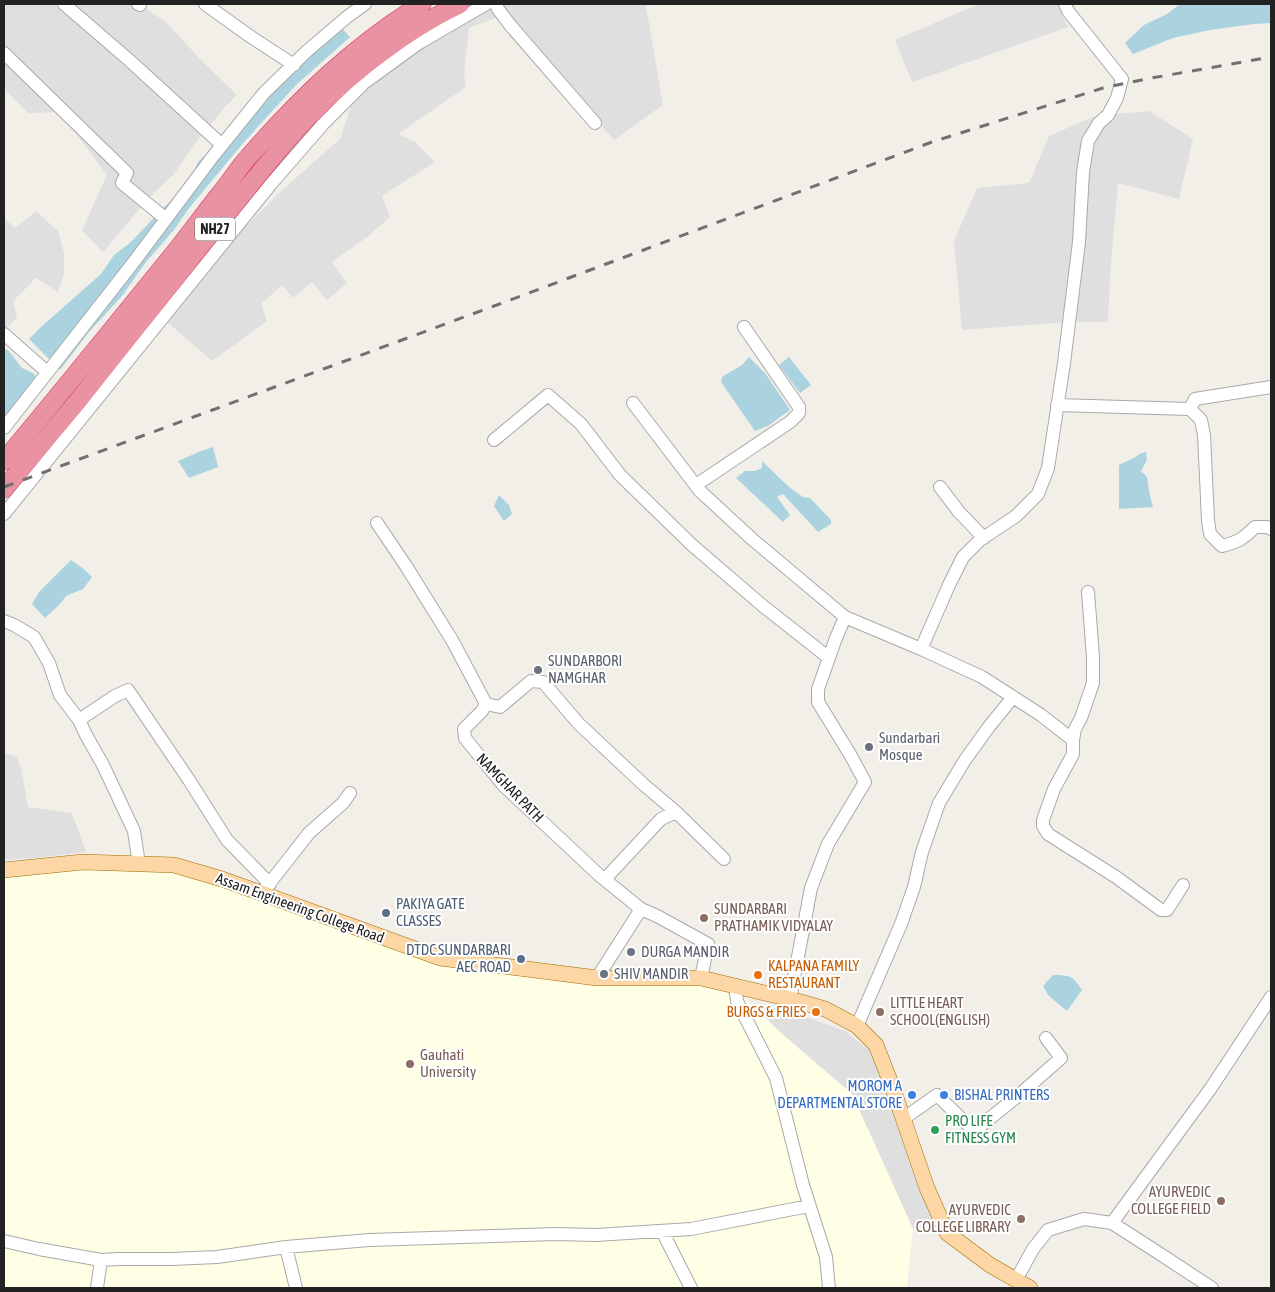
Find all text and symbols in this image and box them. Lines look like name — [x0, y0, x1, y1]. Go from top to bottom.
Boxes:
road number: NH27 — [195, 218, 235, 240]
place label: SUNDARBORI NAMGHAR — [548, 652, 622, 686]
marker: SUNDARBORI NAMGHAR — [532, 664, 544, 676]
place label: Sundarbari Mosque — [879, 729, 940, 763]
marker: Sundarbari Mosque — [863, 741, 875, 753]
street label: NAMGHAR PATH — [473, 750, 547, 825]
street label: Assam Engineering College Road — [214, 869, 387, 946]
place label: PAKIYA GATE CLASSES — [396, 895, 465, 929]
place label: SUNDARBARI PRATHAMIK VIDYALAY — [714, 900, 833, 934]
marker: PAKIYA GATE CLASSES — [380, 907, 392, 919]
marker: SUNDARBARI PRATHAMIK VIDYALAY — [698, 912, 710, 924]
place label: DTDC SUNDARBARI AEC ROAD — [406, 941, 511, 975]
place label: DURGA MANDIR — [641, 943, 729, 960]
marker: DURGA MANDIR — [625, 946, 637, 958]
marker: DTDC SUNDARBARI AEC ROAD — [515, 953, 527, 965]
place label: KALPANA FAMILY RESTAURANT — [768, 957, 860, 991]
place label: SHIV MANDIR — [614, 965, 689, 982]
marker: SHIV MANDIR — [598, 968, 610, 980]
marker: KALPANA FAMILY RESTAURANT — [752, 969, 764, 981]
place label: LITTLE HEART SCHOOL(ENGLISH) — [890, 994, 990, 1028]
place label: BURGS & FRIES — [726, 1003, 806, 1020]
marker: BURGS & FRIES — [810, 1006, 822, 1018]
marker: LITTLE HEART SCHOOL(ENGLISH) — [874, 1006, 886, 1018]
place label: Gauhati University — [420, 1046, 476, 1080]
marker: Gauhati University — [404, 1058, 416, 1070]
place label: MOROM A DEPARTMENTAL STORE — [777, 1077, 903, 1111]
place label: BISHAL PRINTERS — [954, 1086, 1049, 1103]
marker: MOROM A DEPARTMENTAL STORE — [906, 1089, 918, 1101]
marker: BISHAL PRINTERS — [938, 1089, 950, 1101]
place label: PRO LIFE FITNESS GYM — [945, 1112, 1016, 1146]
marker: PRO LIFE FITNESS GYM — [929, 1124, 941, 1136]
place label: AYURVEDIC COLLEGE FIELD — [1131, 1183, 1211, 1217]
marker: AYURVEDIC COLLEGE FIELD — [1215, 1195, 1227, 1207]
place label: AYURVEDIC COLLEGE LIBRARY — [916, 1201, 1011, 1235]
marker: AYURVEDIC COLLEGE LIBRARY — [1015, 1213, 1027, 1225]

